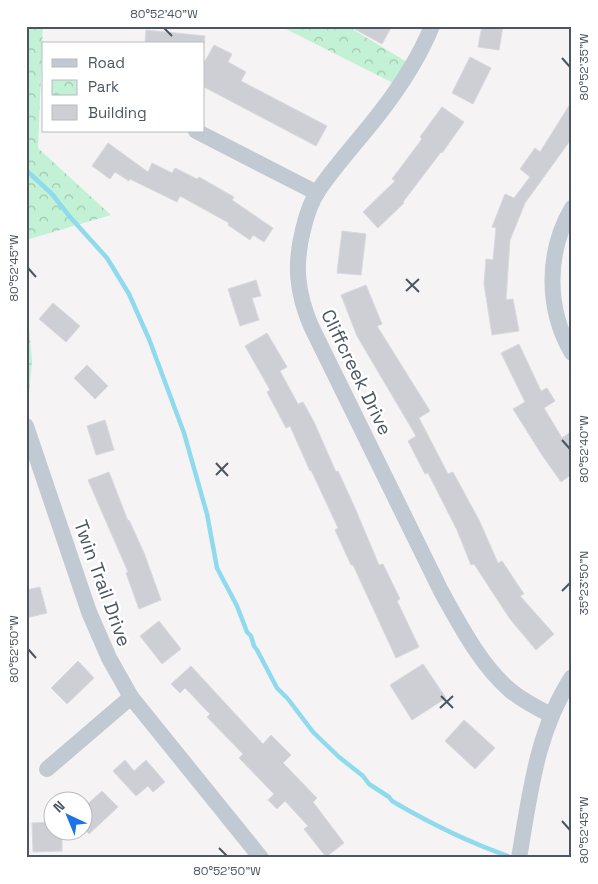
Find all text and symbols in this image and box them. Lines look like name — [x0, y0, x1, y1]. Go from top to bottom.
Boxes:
text: 80°52'40"W — [130, 6, 198, 22]
text: 80°52'35"W — [576, 33, 592, 101]
legend — [42, 42, 205, 132]
text: Road — [88, 53, 125, 72]
text: Park — [88, 77, 119, 96]
text: Building — [88, 103, 147, 122]
text: 80°52'45"W — [6, 234, 22, 301]
street label: Cliffcreek Drive — [315, 305, 398, 439]
text: 80°52'40"W — [576, 415, 592, 483]
street label: Twin Trail Drive — [68, 516, 137, 650]
text: 35°23'50"N — [576, 551, 592, 615]
text: 80°52'50"W — [6, 615, 22, 683]
north arrow — [42, 792, 92, 842]
text: 80°52'45"W — [576, 796, 592, 863]
text: N — [49, 797, 69, 816]
text: 80°52'50"W — [193, 863, 261, 879]

